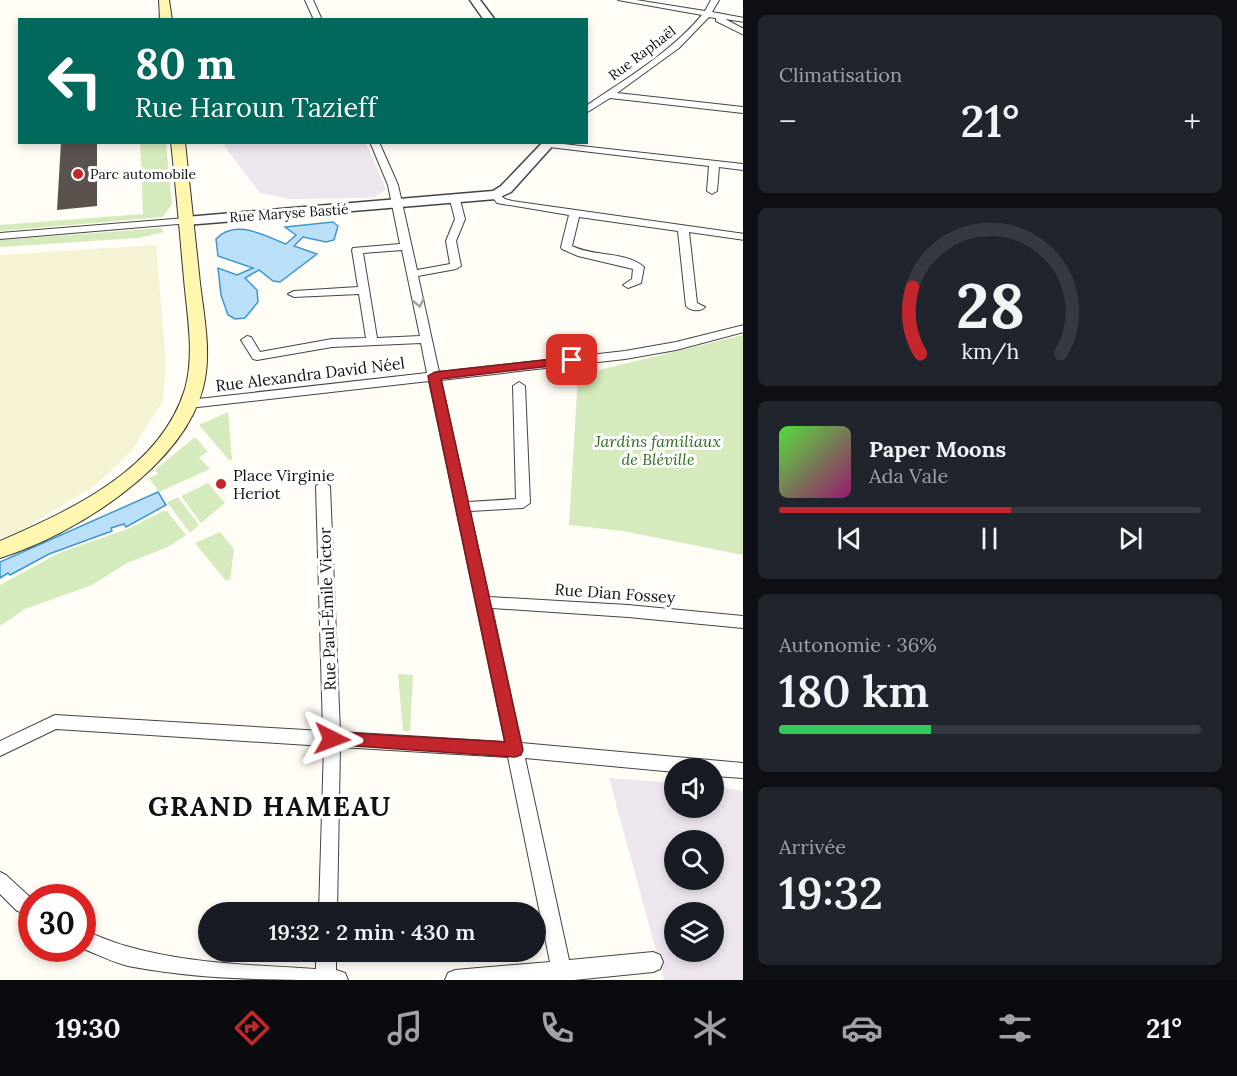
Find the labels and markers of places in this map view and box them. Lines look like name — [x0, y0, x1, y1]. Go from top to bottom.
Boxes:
place label: Parc automobile — [90, 165, 196, 183]
marker: Parc automobile — [71, 167, 85, 181]
pin — [546, 334, 597, 385]
place label: Place Virginie Heriot — [233, 465, 335, 503]
marker: Place Virginie Heriot — [214, 477, 228, 491]

